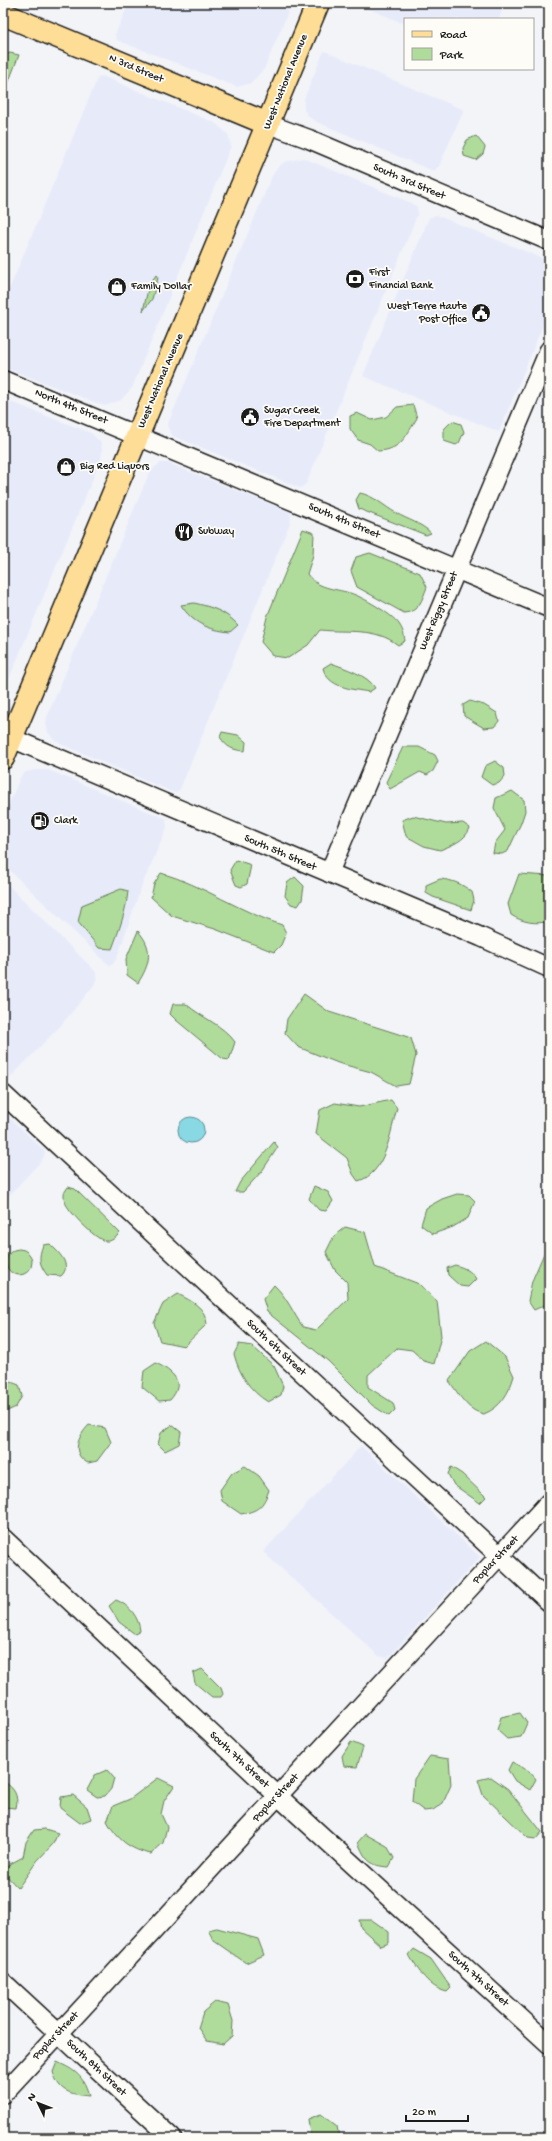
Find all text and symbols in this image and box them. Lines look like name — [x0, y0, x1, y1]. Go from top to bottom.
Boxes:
legend — [404, 18, 534, 70]
text: Road — [440, 29, 467, 43]
street label: West National Avenue — [261, 32, 311, 131]
text: Park — [439, 49, 465, 63]
street label: N 3rd Street — [107, 52, 166, 86]
street label: South 3rd Street — [371, 161, 448, 203]
place label: First Financial Bank — [368, 267, 434, 292]
bank icon: First Financial Bank — [344, 268, 366, 290]
shop icon: Family Dollar — [106, 276, 128, 298]
place label: Family Dollar — [130, 281, 192, 293]
place label: West Terre Haute Post Office — [387, 301, 467, 326]
public building icon: West Terre Haute Post Office — [470, 302, 492, 324]
street label: West National Avenue — [136, 332, 186, 430]
street label: North 4th Street — [33, 387, 110, 428]
place label: Sugar Creek Fire Department — [263, 405, 342, 430]
public building icon: Sugar Creek Fire Department — [239, 406, 261, 428]
shop icon: Big Red Liquors — [55, 456, 77, 478]
place label: Big Red Liquors — [79, 461, 150, 473]
street label: South 4th Street — [306, 501, 383, 542]
restaurant icon: Subway — [173, 521, 195, 543]
place label: Subway — [198, 526, 235, 538]
street label: West Riggy Street — [417, 569, 462, 652]
fuel station icon: Clark — [29, 810, 51, 832]
place label: Clark — [54, 815, 78, 827]
street label: South 5th Street — [242, 832, 319, 874]
street label: South 6th Street — [244, 1317, 309, 1380]
street label: Poplar Street — [470, 1532, 522, 1587]
street label: South 7th Street — [207, 1729, 272, 1792]
street label: Poplar Street — [250, 1770, 302, 1825]
street label: South 7th Street — [445, 1949, 512, 2010]
street label: Poplar Street — [30, 2008, 82, 2063]
street label: South 8th Street — [64, 2037, 129, 2100]
north arrow — [18, 2083, 58, 2123]
text: N — [25, 2091, 39, 2104]
scale bar — [406, 2097, 468, 2123]
text: 20 m — [412, 2106, 437, 2120]

